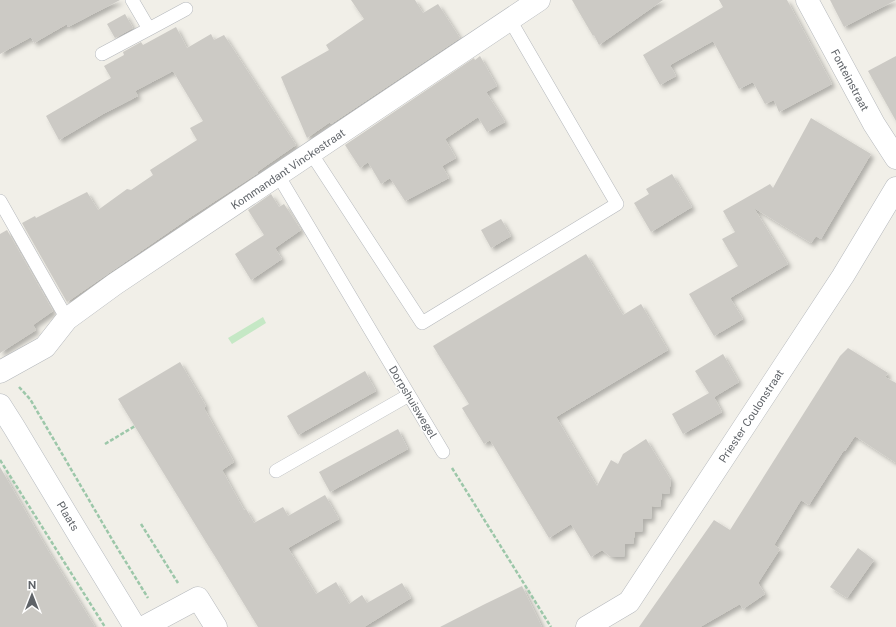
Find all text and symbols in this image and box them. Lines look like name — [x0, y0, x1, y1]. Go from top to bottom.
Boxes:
street label: Fonteinstraat — [829, 47, 871, 113]
street label: Kommandant Vinckestraat — [229, 126, 347, 212]
street label: Dorpshuiswegel — [387, 364, 439, 440]
street label: Priester Coulonstraat — [716, 367, 786, 465]
street label: Plaats — [55, 499, 82, 533]
north arrow — [12, 575, 52, 615]
text: N — [28, 579, 36, 591]

